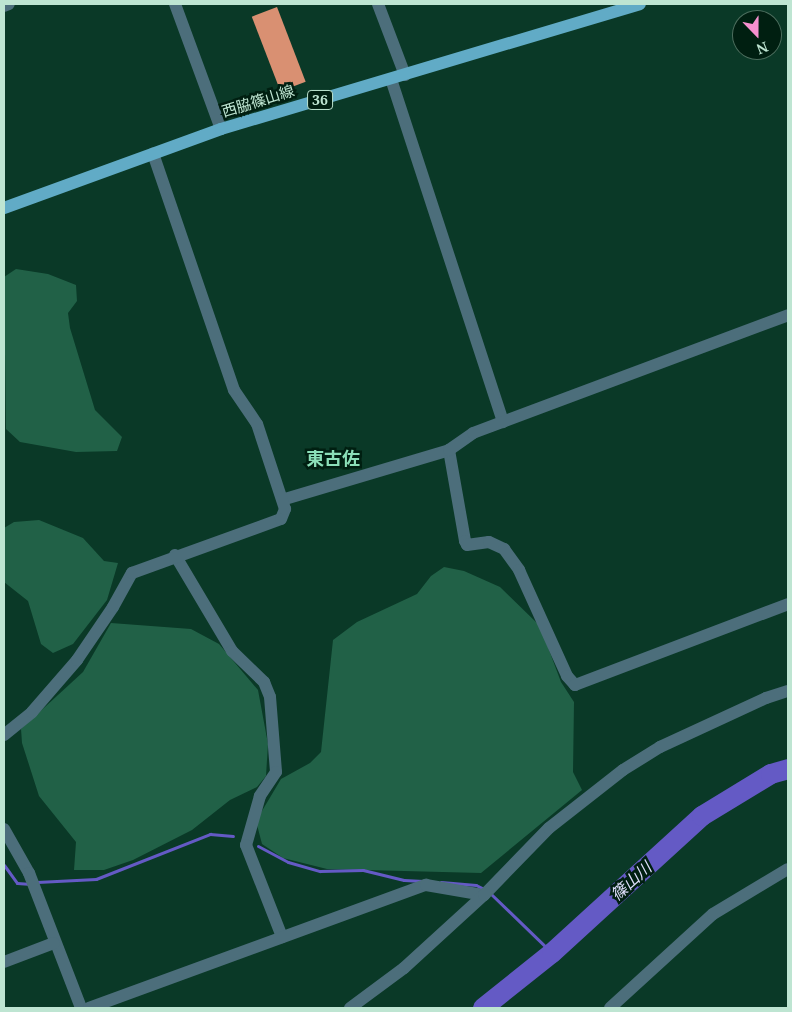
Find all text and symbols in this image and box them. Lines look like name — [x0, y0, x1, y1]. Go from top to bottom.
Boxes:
north arrow — [732, 10, 782, 60]
text: N — [754, 38, 771, 59]
street label: 西脇篠山線 — [220, 81, 296, 121]
road number: 36 — [306, 88, 334, 112]
district label: 東古佐 — [306, 447, 360, 469]
water label: 篠山川 — [607, 858, 655, 904]

